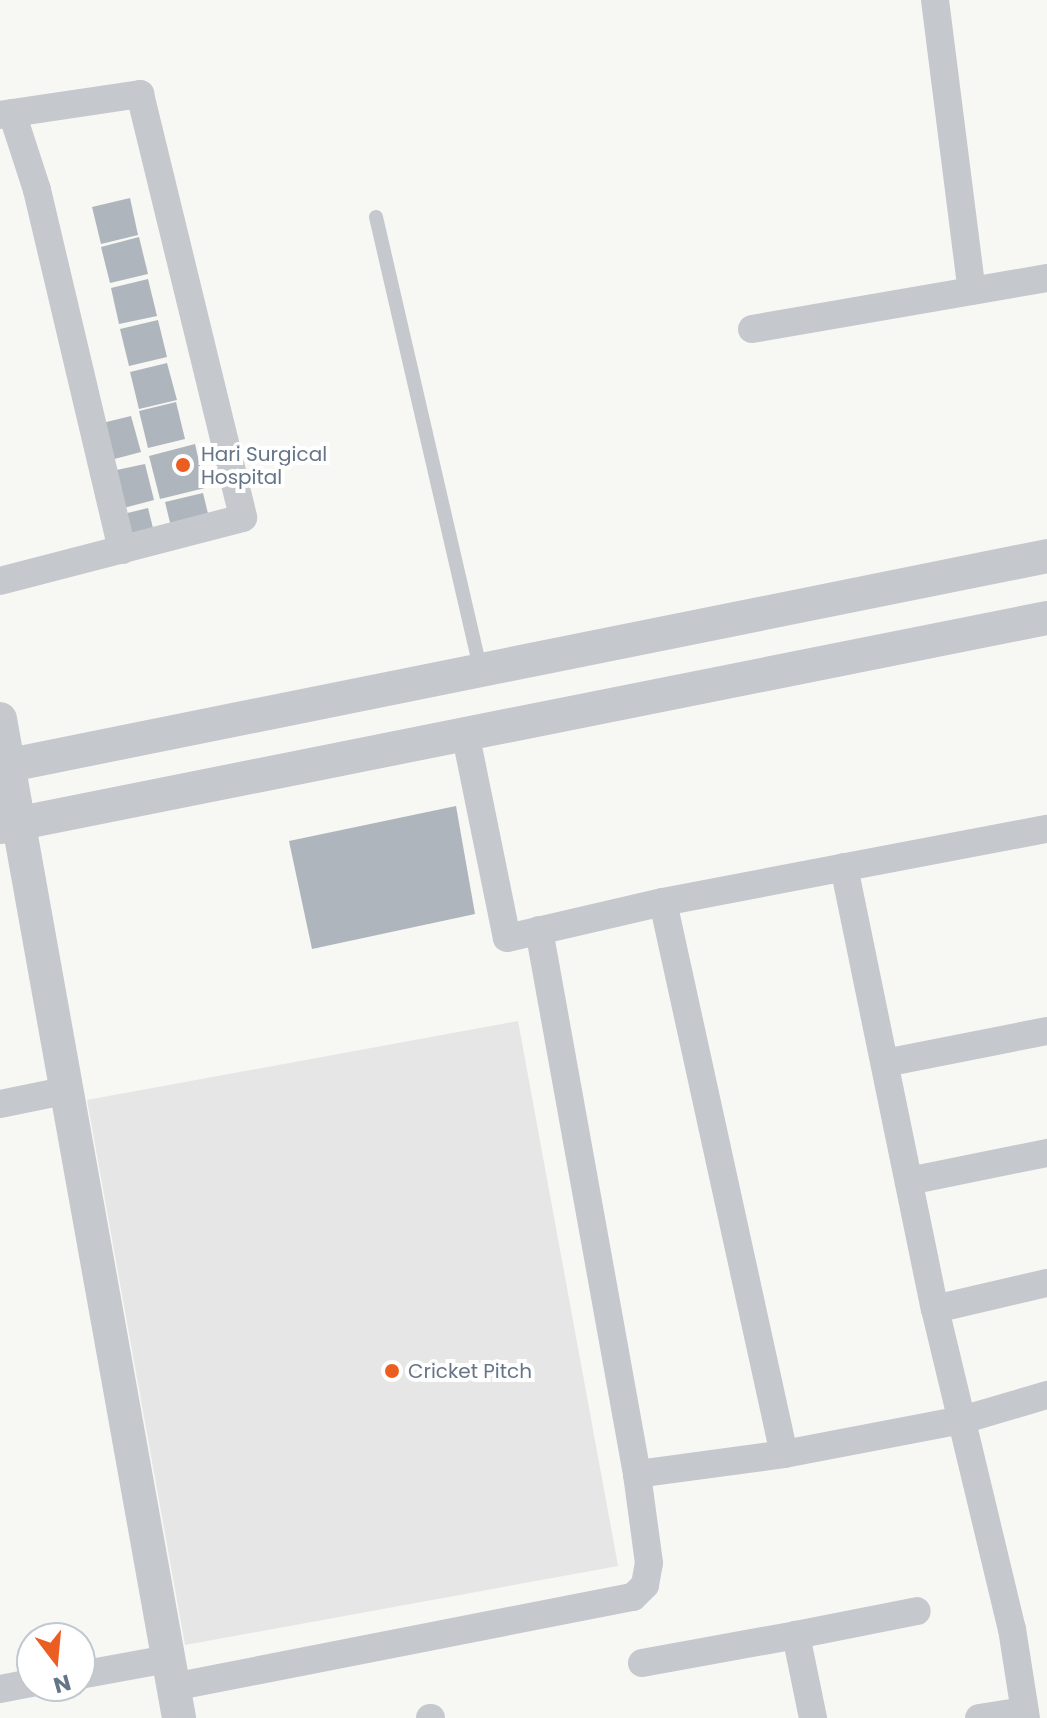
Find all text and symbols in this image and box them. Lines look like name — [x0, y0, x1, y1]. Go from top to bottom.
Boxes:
place label: Hari Surgical Hospital — [201, 442, 327, 489]
marker: Hari Surgical Hospital — [172, 454, 194, 476]
place label: Cricket Pitch — [408, 1359, 532, 1383]
marker: Cricket Pitch — [383, 1362, 401, 1380]
north arrow — [16, 1622, 96, 1702]
text: N — [50, 1666, 74, 1701]

